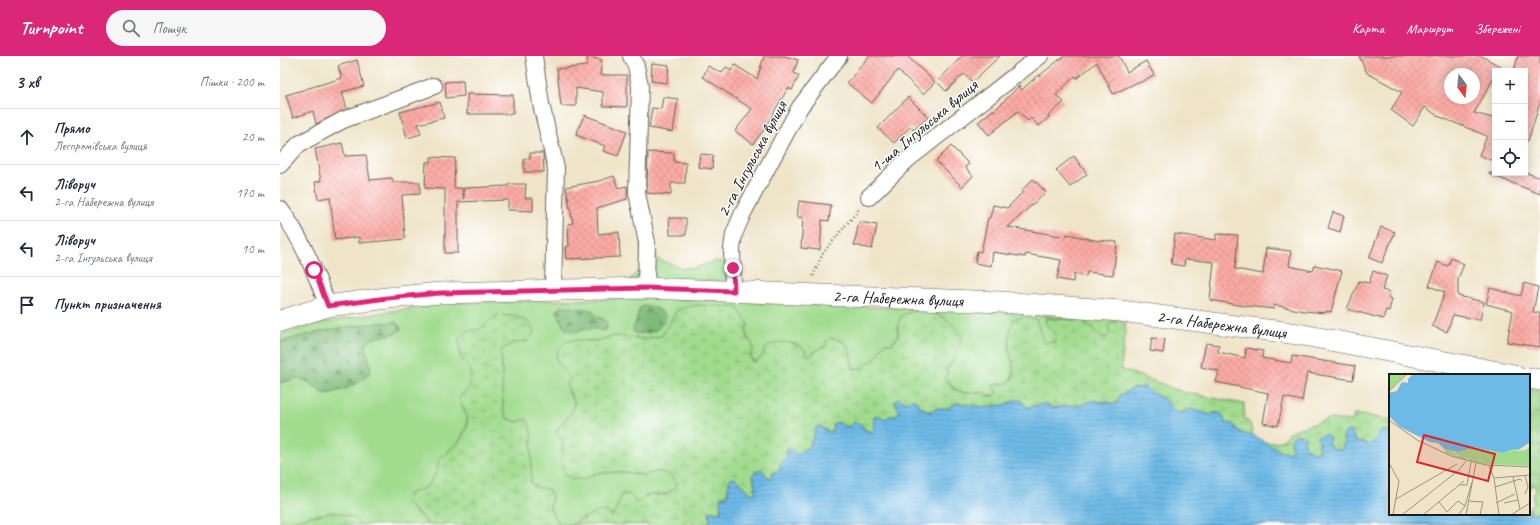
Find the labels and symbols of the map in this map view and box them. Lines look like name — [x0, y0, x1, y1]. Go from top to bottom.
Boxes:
north arrow — [1444, 68, 1480, 104]
street label: 1-ша Інгульська вулиця — [866, 74, 983, 177]
street label: 2-га Інгульська вулиця — [713, 96, 792, 220]
route end — [724, 259, 742, 277]
route start — [305, 261, 323, 279]
street label: 2-га Набережна вулиця — [832, 285, 965, 311]
street label: 2-га Набережна вулиця — [1156, 305, 1289, 343]
inset map — [1389, 374, 1530, 515]

